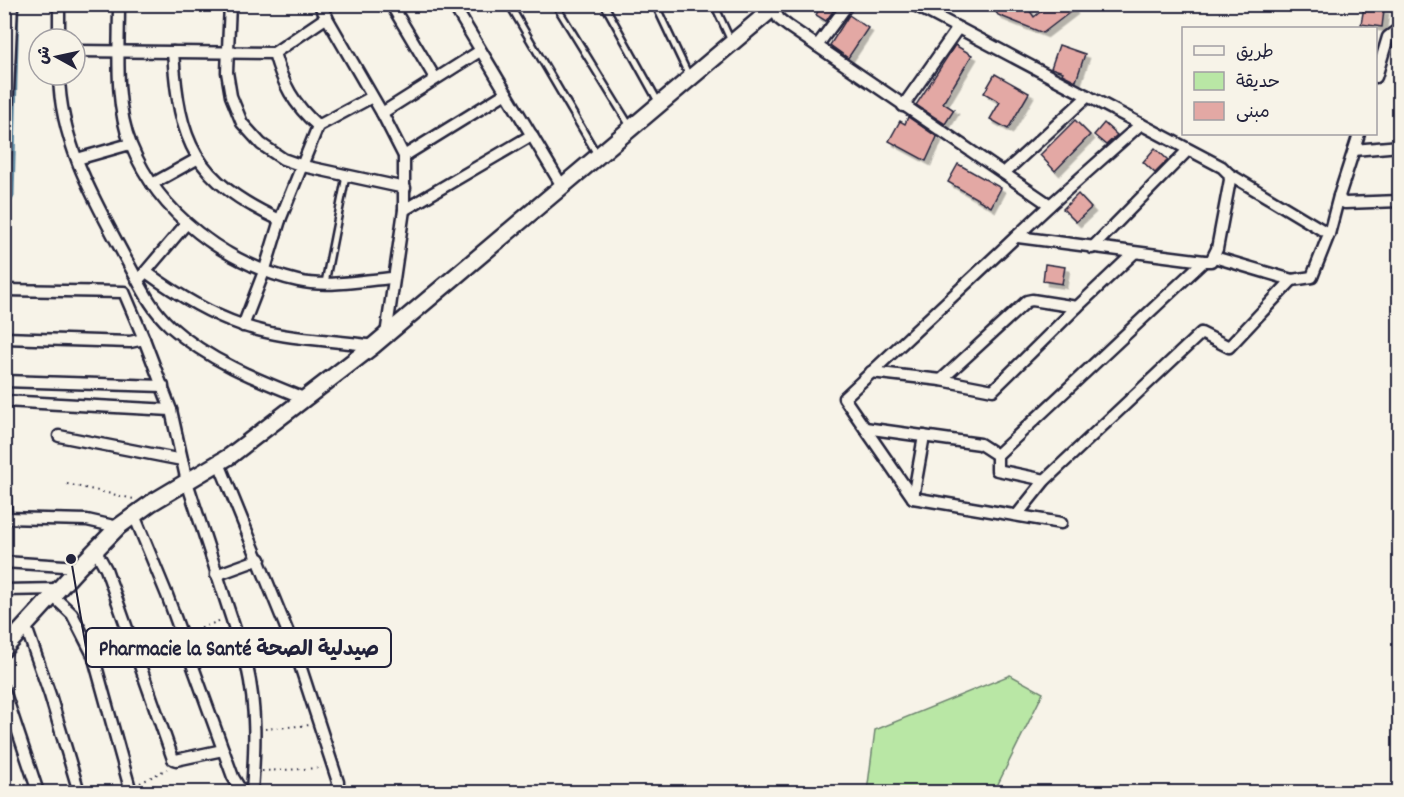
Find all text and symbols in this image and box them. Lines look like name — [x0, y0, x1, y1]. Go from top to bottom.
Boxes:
north arrow — [27, 27, 87, 87]
legend — [1182, 27, 1377, 135]
text: طريق — [1236, 41, 1274, 66]
text: ش — [32, 45, 57, 66]
text: حديقة — [1236, 71, 1280, 96]
text: مبنى — [1236, 101, 1270, 126]
callout: Pharmacie la Santé صيدلية الصحة — [86, 628, 391, 667]
text: Pharmacie la Santé صيدلية الصحة — [99, 636, 379, 666]

